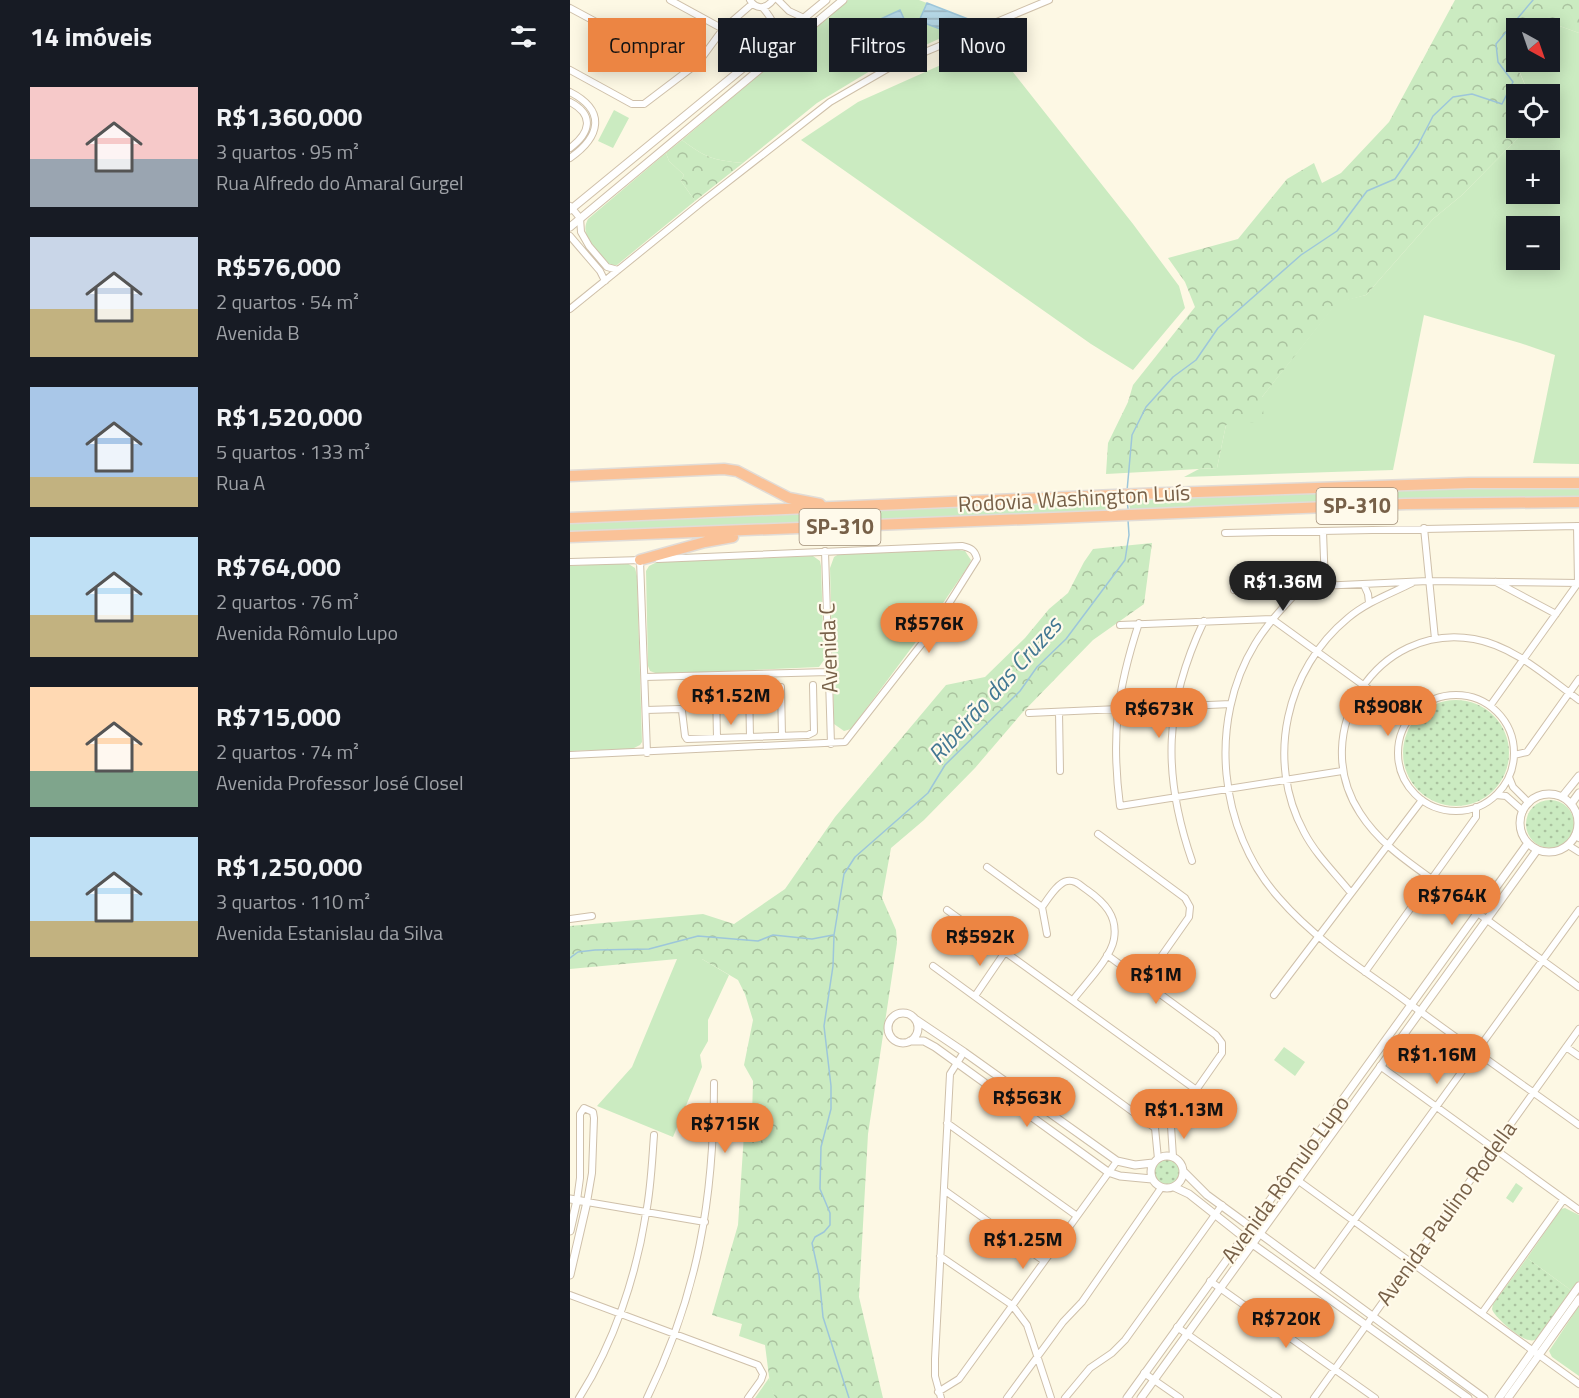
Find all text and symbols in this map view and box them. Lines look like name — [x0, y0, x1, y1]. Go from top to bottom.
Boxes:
text: 14 imóveis — [30, 17, 152, 56]
chip: Comprar — [588, 18, 706, 72]
chip: Alugar — [718, 18, 817, 72]
chip: Filtros — [829, 18, 927, 72]
chip: Novo — [939, 18, 1027, 72]
north arrow — [1506, 18, 1560, 72]
map controls — [1506, 18, 1560, 270]
icon: filters — [507, 20, 540, 53]
button: locate — [1506, 84, 1560, 138]
text: R$1,360,000 — [216, 97, 362, 136]
icon: home — [78, 111, 150, 183]
text: 3 quartos · 95 m² — [216, 136, 359, 167]
button: + — [1506, 150, 1560, 204]
text: Rua Alfredo do Amaral Gurgel — [216, 167, 464, 198]
button: − — [1506, 216, 1560, 270]
text: R$576,000 — [216, 247, 341, 286]
icon: home — [78, 261, 150, 333]
text: 2 quartos · 54 m² — [216, 286, 359, 317]
text: Avenida B — [216, 317, 300, 348]
text: R$1,520,000 — [216, 397, 362, 436]
icon: home — [78, 411, 150, 483]
text: 5 quartos · 133 m² — [216, 436, 370, 467]
text: Rua A — [216, 467, 265, 498]
street label: Rodovia Washington Luís — [957, 475, 1191, 521]
road number: SP-310 — [1316, 488, 1398, 524]
road number: SP-310 — [800, 509, 880, 545]
text: R$764,000 — [216, 547, 341, 586]
icon: home — [78, 561, 150, 633]
pin: R$1.36M — [1228, 561, 1338, 612]
text: R$1.36M — [1243, 565, 1323, 596]
text: 2 quartos · 76 m² — [216, 586, 359, 617]
street label: Avenida C — [809, 602, 847, 694]
pin: R$576K — [880, 603, 978, 654]
text: R$576K — [894, 607, 964, 638]
water label: Ribeirão das Cruzes — [919, 607, 1071, 770]
text: Avenida Rômulo Lupo — [216, 617, 398, 648]
pin: R$1.52M — [676, 675, 786, 726]
text: R$1.52M — [691, 679, 771, 710]
pin: R$908K — [1339, 686, 1437, 737]
pin: R$673K — [1110, 688, 1208, 739]
text: R$908K — [1353, 690, 1423, 721]
text: R$673K — [1124, 692, 1194, 723]
text: R$715,000 — [216, 697, 341, 736]
icon: home — [78, 711, 150, 783]
text: 2 quartos · 74 m² — [216, 736, 359, 767]
text: Avenida Professor José Closel — [216, 767, 464, 798]
text: R$1,250,000 — [216, 847, 362, 886]
icon: home — [78, 861, 150, 933]
pin: R$764K — [1403, 875, 1501, 926]
text: R$764K — [1417, 879, 1487, 910]
text: 3 quartos · 110 m² — [216, 886, 370, 917]
pin: R$592K — [931, 916, 1029, 967]
text: Avenida Estanislau da Silva — [216, 917, 443, 948]
text: R$592K — [945, 920, 1015, 951]
pin: R$1M — [1120, 954, 1192, 1005]
text: R$1M — [1130, 958, 1182, 989]
pin: R$1.16M — [1382, 1034, 1492, 1085]
text: R$1.16M — [1397, 1038, 1477, 1069]
pin: R$563K — [978, 1077, 1076, 1128]
text: R$563K — [992, 1081, 1062, 1112]
street label: Avenida Rômulo Lupo — [1212, 1088, 1358, 1270]
pin: R$1.13M — [1129, 1089, 1239, 1140]
text: R$1.13M — [1144, 1093, 1224, 1124]
pin: R$715K — [676, 1103, 774, 1154]
text: R$715K — [690, 1107, 760, 1138]
street label: Avenida Paulino Rodella — [1367, 1114, 1525, 1312]
pin: R$1.25M — [968, 1219, 1078, 1270]
text: R$1.25M — [983, 1223, 1063, 1254]
pin: R$720K — [1237, 1298, 1335, 1349]
text: R$720K — [1251, 1302, 1321, 1333]

